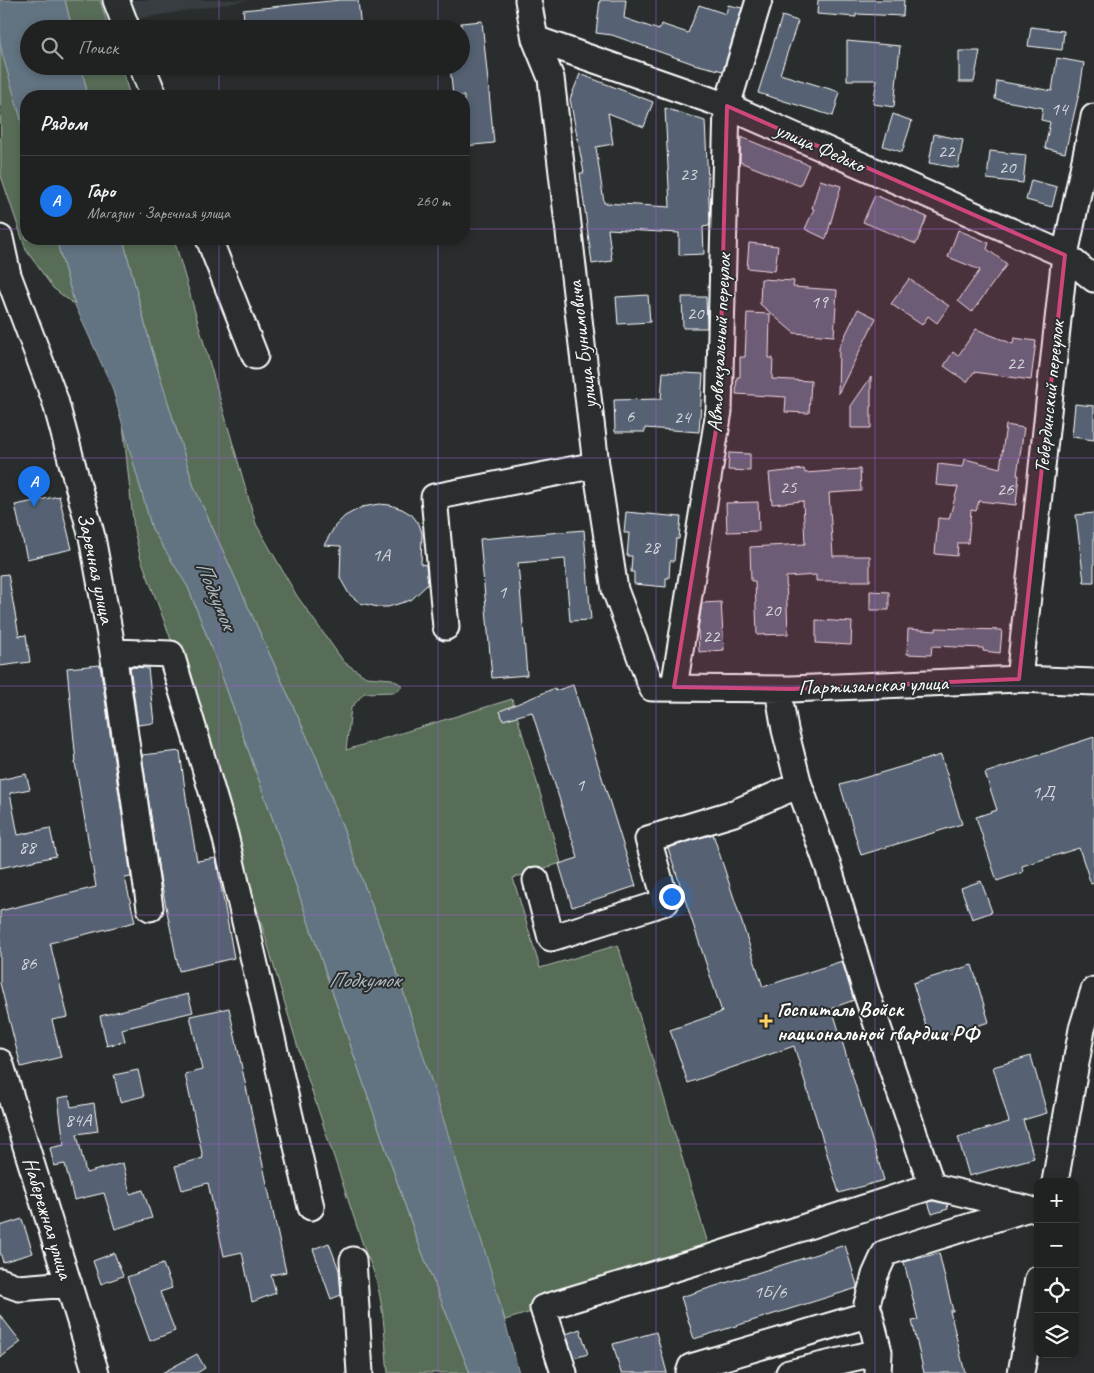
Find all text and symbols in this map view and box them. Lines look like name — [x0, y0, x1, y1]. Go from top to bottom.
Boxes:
search box — [20, 20, 470, 75]
icon: search — [38, 34, 66, 62]
text: Поиск — [78, 36, 118, 60]
house number: 14 — [1050, 97, 1070, 121]
text: Рядом — [40, 110, 87, 136]
street label: улица Федько — [770, 115, 871, 179]
house number: 22 — [937, 139, 956, 163]
house number: 20 — [998, 155, 1017, 179]
house number: 23 — [679, 162, 698, 186]
text: Гаро — [87, 179, 115, 203]
text: A — [52, 191, 60, 211]
text: 260 m — [416, 191, 450, 211]
text: Магазин · Заречная улица — [87, 203, 230, 223]
street label: Автовокзальный переулок — [701, 251, 737, 433]
street label: улица Бунимовича — [561, 278, 603, 412]
house number: 19 — [810, 290, 829, 314]
house number: 20 — [686, 301, 705, 325]
street label: Тебердинский переулок — [1028, 317, 1070, 475]
house number: 22 — [1006, 351, 1025, 375]
house number: 6 — [626, 404, 636, 428]
house number: 24 — [673, 405, 693, 429]
pin: A — [18, 466, 50, 507]
house number: 25 — [779, 475, 798, 499]
house number: 26 — [996, 477, 1015, 501]
street label: Заречная улица — [72, 510, 121, 627]
house number: 28 — [642, 535, 662, 559]
house number: 1А — [372, 543, 392, 567]
water label: Подкумок — [189, 557, 244, 637]
house number: 1 — [498, 580, 508, 604]
house number: 20 — [763, 598, 782, 622]
house number: 22 — [702, 624, 721, 648]
street label: Партизанская улица — [798, 669, 950, 701]
house number: 1 — [576, 773, 586, 797]
house number: 1Д — [1032, 780, 1056, 804]
house number: 88 — [18, 835, 38, 859]
your location — [659, 884, 685, 910]
house number: 86 — [19, 951, 38, 975]
water label: Подкумок — [328, 966, 404, 994]
place label: Госпиталь Войск национальной гвардии РФ — [777, 996, 981, 1046]
marker: Госпиталь Войск национальной гвардии РФ — [759, 1014, 773, 1028]
house number: 84А — [65, 1108, 93, 1132]
street label: Набережная улица — [17, 1154, 79, 1284]
map controls — [1034, 1178, 1079, 1358]
button: + — [1034, 1178, 1079, 1223]
button: − — [1034, 1223, 1079, 1268]
button: locate — [1034, 1268, 1079, 1313]
house number: 1Б/6 — [753, 1280, 788, 1304]
button: layers — [1034, 1313, 1079, 1358]

